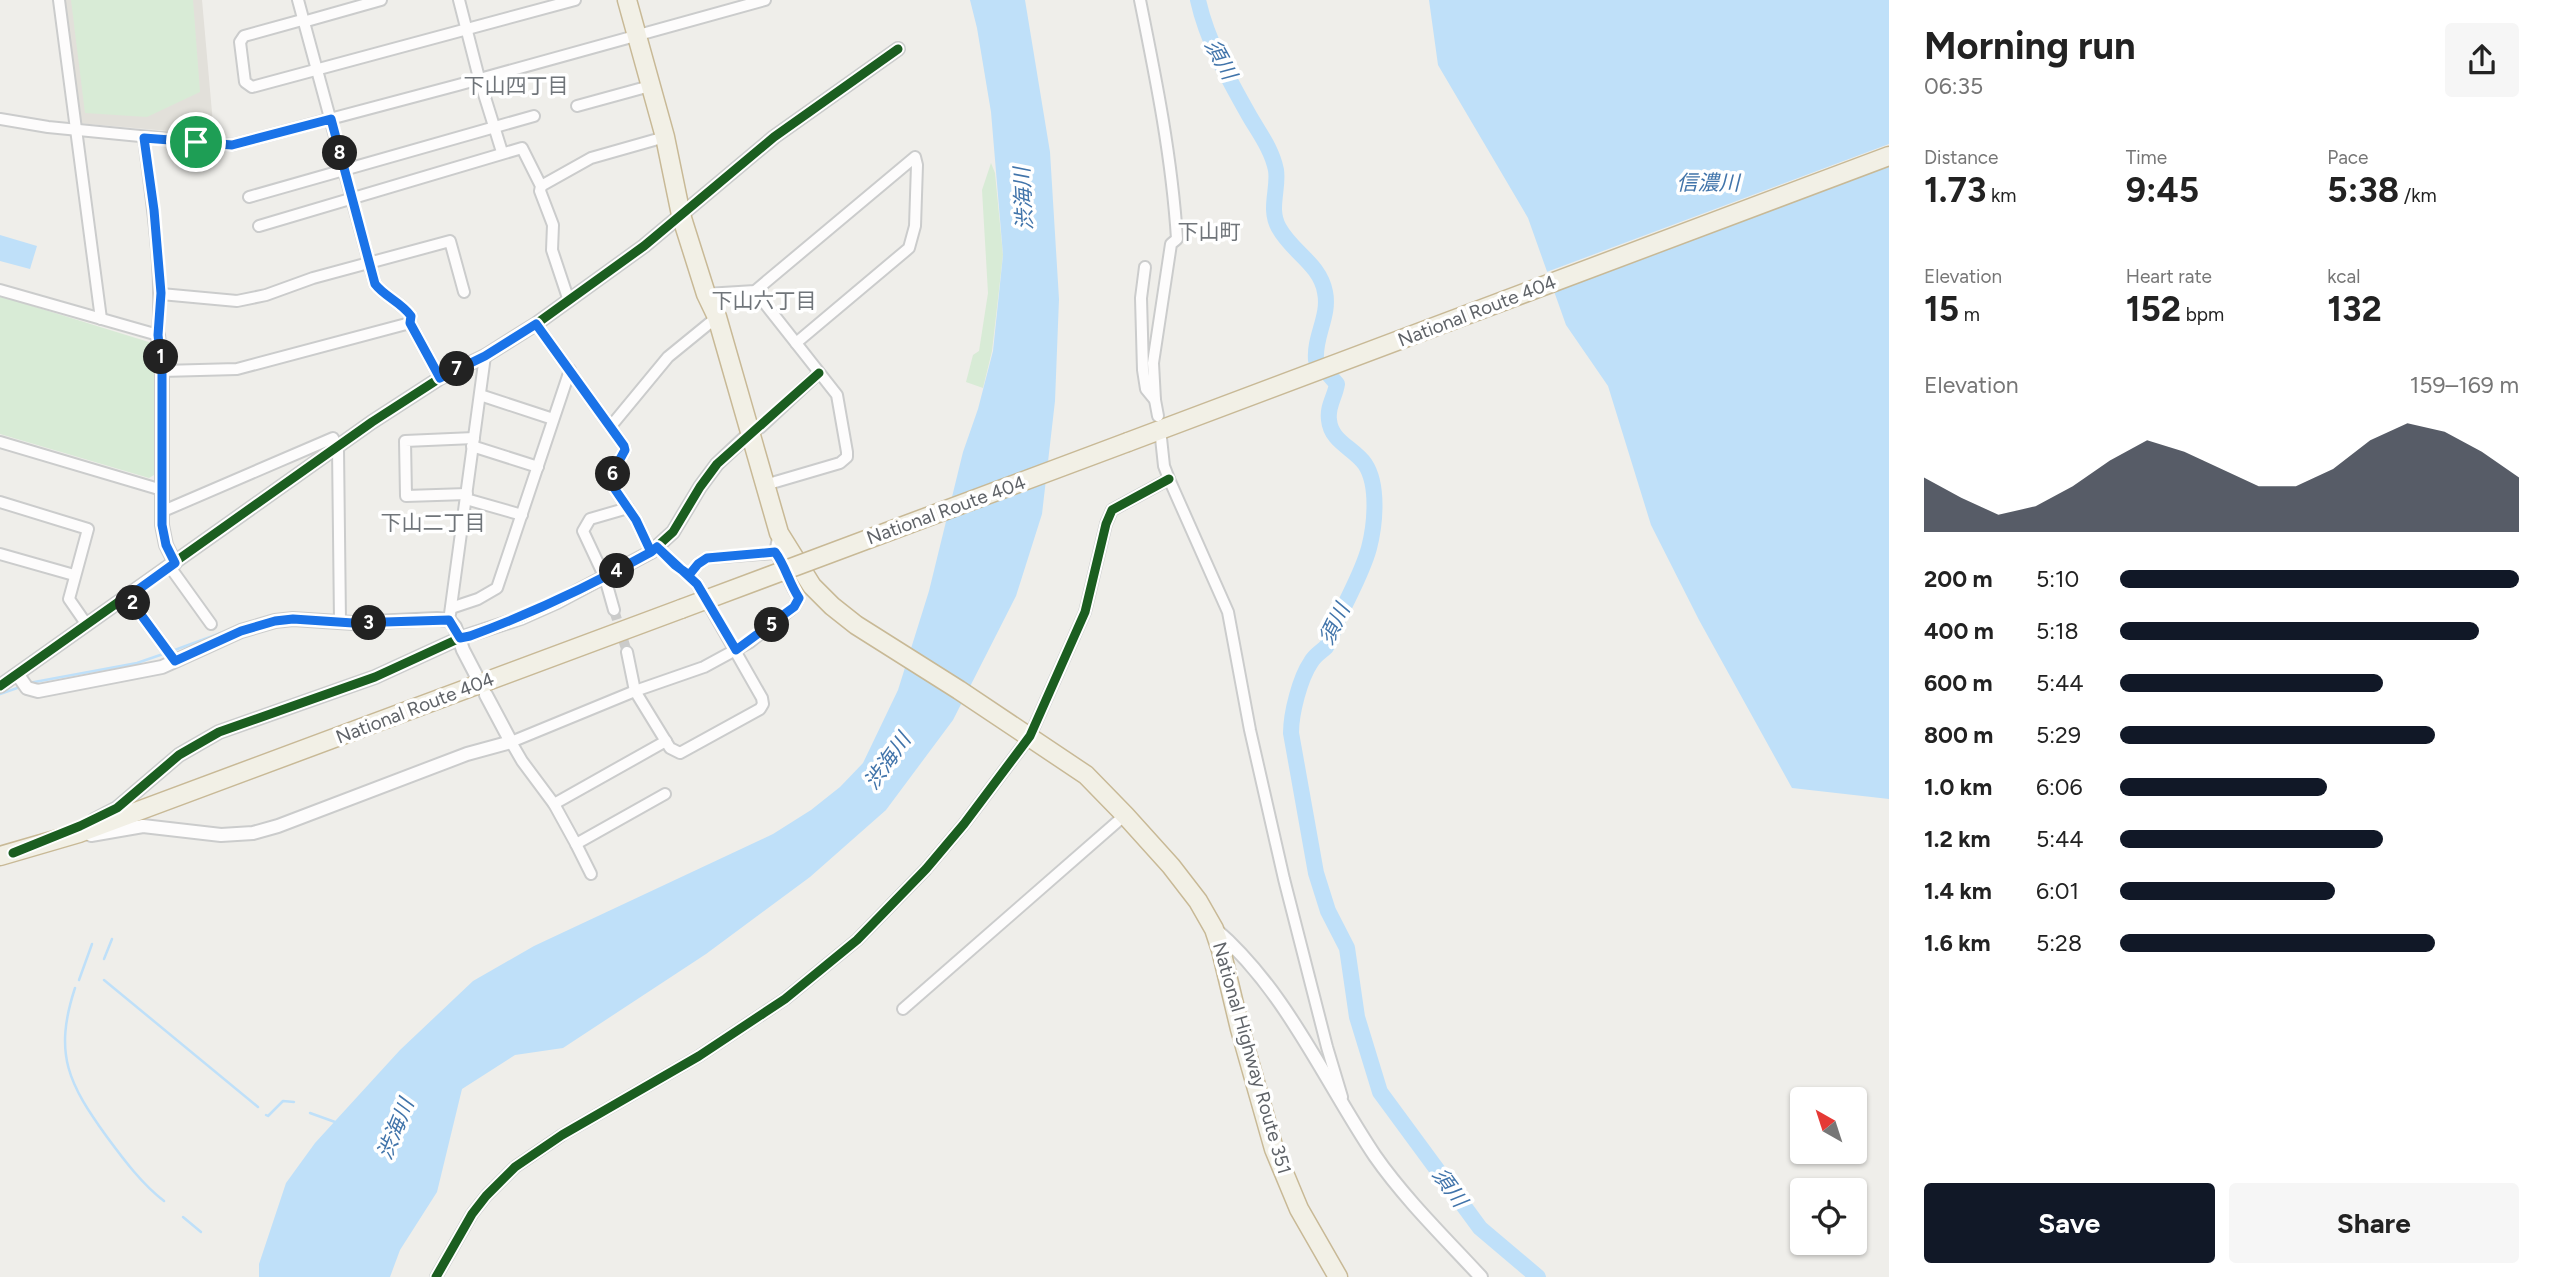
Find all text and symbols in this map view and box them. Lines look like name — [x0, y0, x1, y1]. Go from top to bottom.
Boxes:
text: Morning run — [1924, 23, 2136, 69]
button: share — [2445, 23, 2519, 97]
water label: 須川 — [1200, 35, 1243, 85]
text: 06:35 — [1924, 72, 1983, 100]
district label: 下山四丁目 — [464, 73, 569, 98]
pin — [166, 112, 226, 172]
icon: arrive — [177, 123, 215, 161]
pin: 8 — [322, 136, 358, 170]
text: 8 — [334, 141, 345, 164]
text: Distance — [1924, 146, 1998, 169]
text: Time — [2126, 146, 2167, 169]
text: Pace — [2327, 146, 2368, 169]
water label: 渋海川 — [1009, 165, 1037, 231]
text: 1.73 — [1924, 169, 1986, 211]
text: 9:45 — [2126, 169, 2199, 211]
text: 5:38 — [2327, 169, 2399, 211]
water label: 信濃川 — [1677, 170, 1741, 195]
text: km — [1986, 184, 2016, 207]
text: /km — [2399, 184, 2437, 207]
district label: 下山町 — [1178, 219, 1241, 244]
text: Elevation — [1924, 265, 2002, 288]
text: Heart rate — [2126, 265, 2212, 288]
text: kcal — [2327, 265, 2361, 288]
street label: National Route 404 — [1395, 270, 1560, 352]
district label: 下山六丁目 — [712, 288, 817, 313]
text: 15 — [1924, 288, 1959, 330]
text: 152 — [2126, 288, 2181, 330]
text: 132 — [2327, 288, 2382, 330]
text: m — [1959, 303, 1980, 326]
text: bpm — [2181, 303, 2224, 326]
pin: 1 — [144, 340, 178, 374]
text: 1 — [156, 345, 165, 368]
pin: 7 — [440, 352, 475, 386]
text: 7 — [451, 357, 462, 380]
text: Elevation — [1924, 371, 2019, 399]
text: 159–169 m — [2410, 371, 2519, 399]
pin: 6 — [596, 456, 630, 491]
text: 6 — [607, 462, 618, 485]
street label: National Route 404 — [863, 470, 1029, 549]
district label: 下山二丁目 — [381, 510, 486, 535]
pin: 4 — [600, 554, 634, 588]
text: 4 — [610, 559, 623, 582]
text: 200 m — [1924, 565, 1993, 593]
text: 5:10 — [2036, 565, 2079, 593]
pin: 2 — [116, 586, 150, 620]
text: 2 — [127, 591, 138, 614]
water label: 須川 — [1314, 598, 1355, 648]
pin: 3 — [352, 606, 386, 640]
pin: 5 — [754, 608, 790, 642]
text: 3 — [363, 611, 374, 634]
text: 5 — [766, 613, 777, 636]
text: 400 m — [1924, 617, 1994, 645]
text: 5:18 — [2036, 617, 2079, 645]
street label: National Route 404 — [333, 667, 498, 749]
text: 600 m — [1924, 669, 1993, 697]
text: 5:44 — [2036, 669, 2084, 697]
text: 800 m — [1924, 721, 1993, 749]
text: 5:29 — [2036, 721, 2081, 749]
water label: 渋海川 — [859, 726, 916, 794]
text: 1.0 km — [1924, 773, 1992, 801]
text: 6:06 — [2036, 773, 2083, 801]
text: 1.2 km — [1924, 825, 1991, 853]
text: 5:44 — [2036, 825, 2084, 853]
text: 1.4 km — [1924, 877, 1992, 905]
text: 6:01 — [2036, 877, 2079, 905]
text: 1.6 km — [1924, 929, 1991, 957]
text: 5:28 — [2036, 929, 2082, 957]
street label: National Highway Route 351 — [1208, 939, 1296, 1177]
north arrow — [1790, 1087, 1867, 1164]
map controls — [1790, 1087, 1867, 1255]
water label: 渋海川 — [372, 1093, 419, 1163]
water label: 須川 — [1428, 1163, 1474, 1213]
button: locate — [1790, 1178, 1867, 1255]
button: Save — [1924, 1183, 2215, 1263]
button: Share — [2229, 1183, 2519, 1263]

